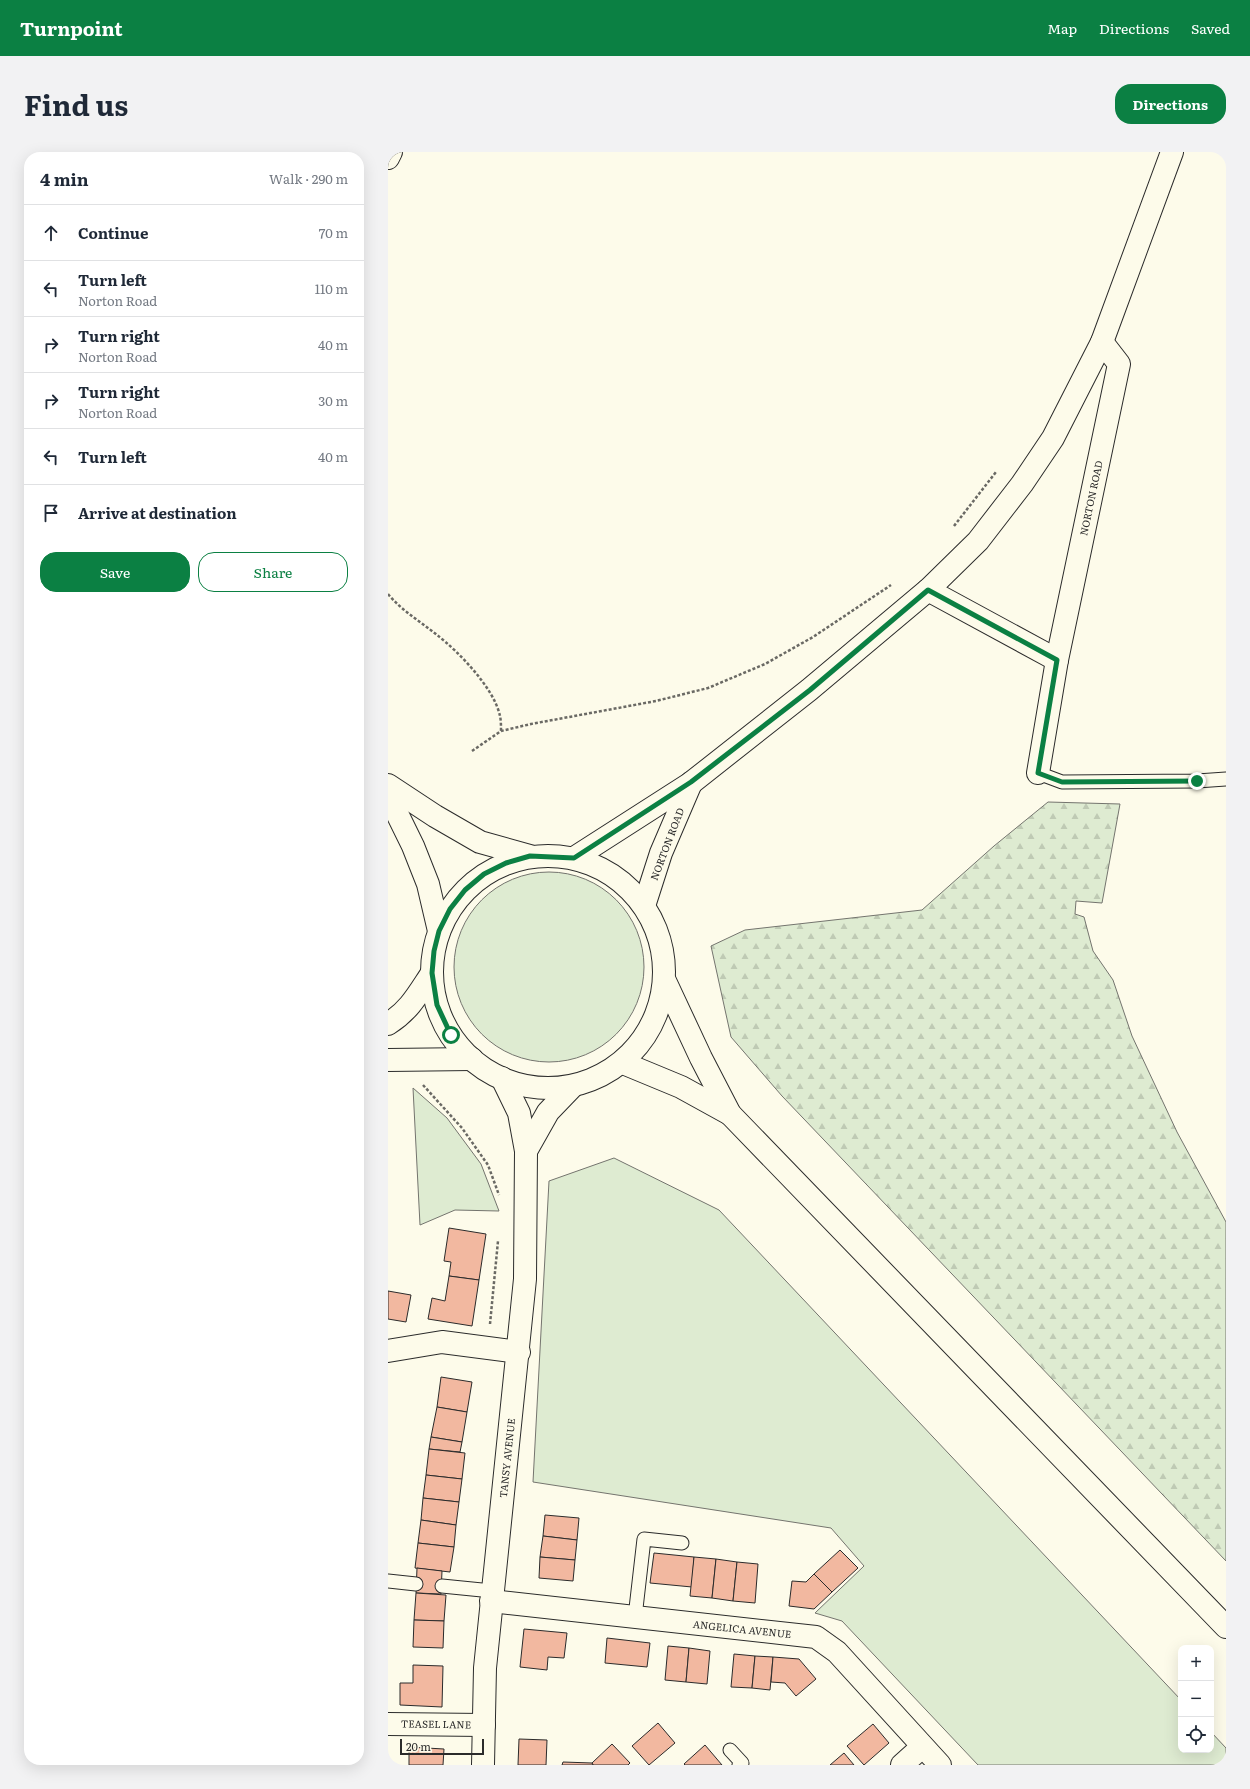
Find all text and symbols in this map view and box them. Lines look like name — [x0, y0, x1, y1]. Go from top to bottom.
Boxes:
text: Turnpoint — [20, 14, 123, 42]
text: Map — [1047, 18, 1077, 38]
text: Directions — [1099, 18, 1169, 38]
text: Saved — [1191, 18, 1230, 38]
text: Find us — [24, 83, 128, 125]
button: Directions — [1115, 84, 1226, 124]
text: 4 min — [40, 166, 89, 191]
text: Walk · 290 m — [269, 169, 348, 188]
text: Continue — [78, 221, 148, 244]
icon: ahead — [40, 222, 62, 244]
text: 70 m — [319, 223, 348, 242]
text: Turn left — [78, 268, 147, 291]
icon: left — [40, 278, 62, 300]
text: 110 m — [315, 279, 348, 298]
text: Norton Road — [78, 291, 157, 310]
text: Turn right — [78, 324, 160, 347]
icon: right — [40, 334, 62, 356]
text: 40 m — [318, 335, 348, 354]
text: Norton Road — [78, 347, 157, 366]
text: Turn right — [78, 380, 160, 403]
icon: right — [40, 390, 62, 412]
text: 30 m — [318, 391, 348, 410]
text: Norton Road — [78, 403, 157, 422]
text: Turn left — [78, 445, 147, 468]
icon: left — [40, 446, 62, 468]
text: 40 m — [318, 447, 348, 466]
street label: NORTON ROAD — [1075, 459, 1106, 537]
text: Arrive at destination — [78, 501, 237, 524]
icon: arrive — [40, 502, 62, 524]
button: Save — [40, 552, 190, 592]
button: Share — [198, 552, 348, 592]
route end — [1188, 772, 1206, 790]
street label: NORTON ROAD — [646, 805, 687, 882]
route start — [442, 1026, 460, 1044]
street label: TANSY AVENUE — [495, 1417, 518, 1498]
street label: ANGELICA AVENUE — [692, 1616, 792, 1641]
map controls — [1178, 1645, 1214, 1753]
button: + — [1178, 1645, 1214, 1681]
button: − — [1178, 1681, 1214, 1717]
street label: TEASEL LANE — [401, 1715, 471, 1732]
button: locate — [1178, 1717, 1214, 1753]
scale bar — [400, 1737, 484, 1756]
text: 20 m — [406, 1738, 431, 1754]

